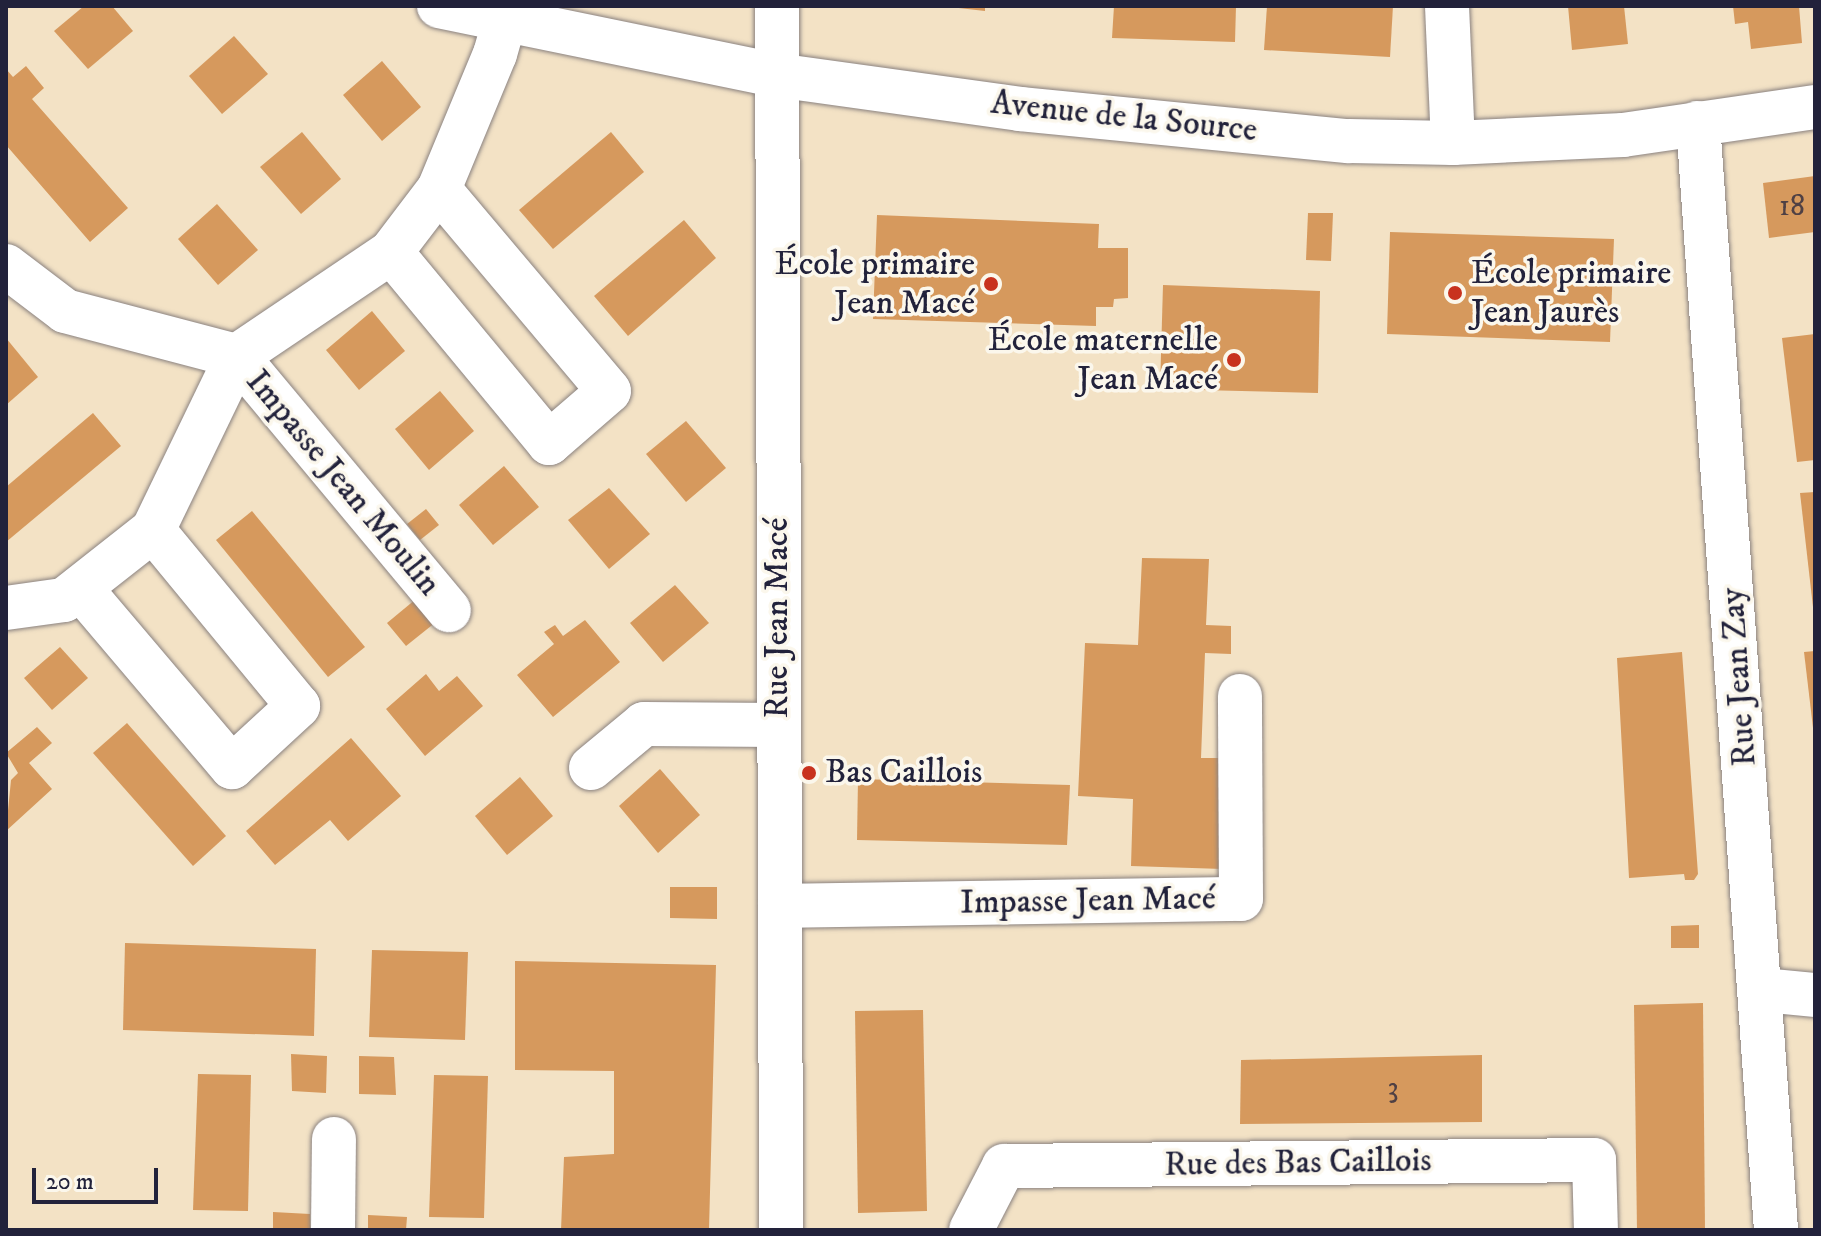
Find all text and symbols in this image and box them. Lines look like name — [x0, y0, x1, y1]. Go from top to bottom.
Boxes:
street label: Avenue de la Source — [989, 83, 1259, 151]
house number: 18 — [1779, 189, 1805, 225]
place label: École primaire Jean Macé — [775, 244, 975, 324]
place label: École primaire Jean Jaurès — [1471, 253, 1671, 332]
marker: École primaire Jean Macé — [982, 275, 1000, 293]
marker: École primaire Jean Jaurès — [1446, 284, 1464, 302]
place label: École maternelle Jean Macé — [988, 320, 1218, 400]
marker: École maternelle Jean Macé — [1225, 351, 1243, 369]
street label: Impasse Jean Moulin — [237, 362, 449, 604]
street label: Rue Jean Macé — [758, 517, 798, 719]
street label: Rue Jean Zay — [1712, 586, 1766, 768]
place label: Bas Caillois — [825, 753, 982, 793]
marker: Bas Caillois — [800, 764, 818, 782]
street label: Impasse Jean Macé — [960, 878, 1216, 924]
house number: 3 — [1387, 1071, 1399, 1107]
street label: Rue des Bas Caillois — [1164, 1140, 1432, 1186]
scale bar — [36, 1152, 162, 1202]
text: 20 m — [46, 1167, 94, 1197]

